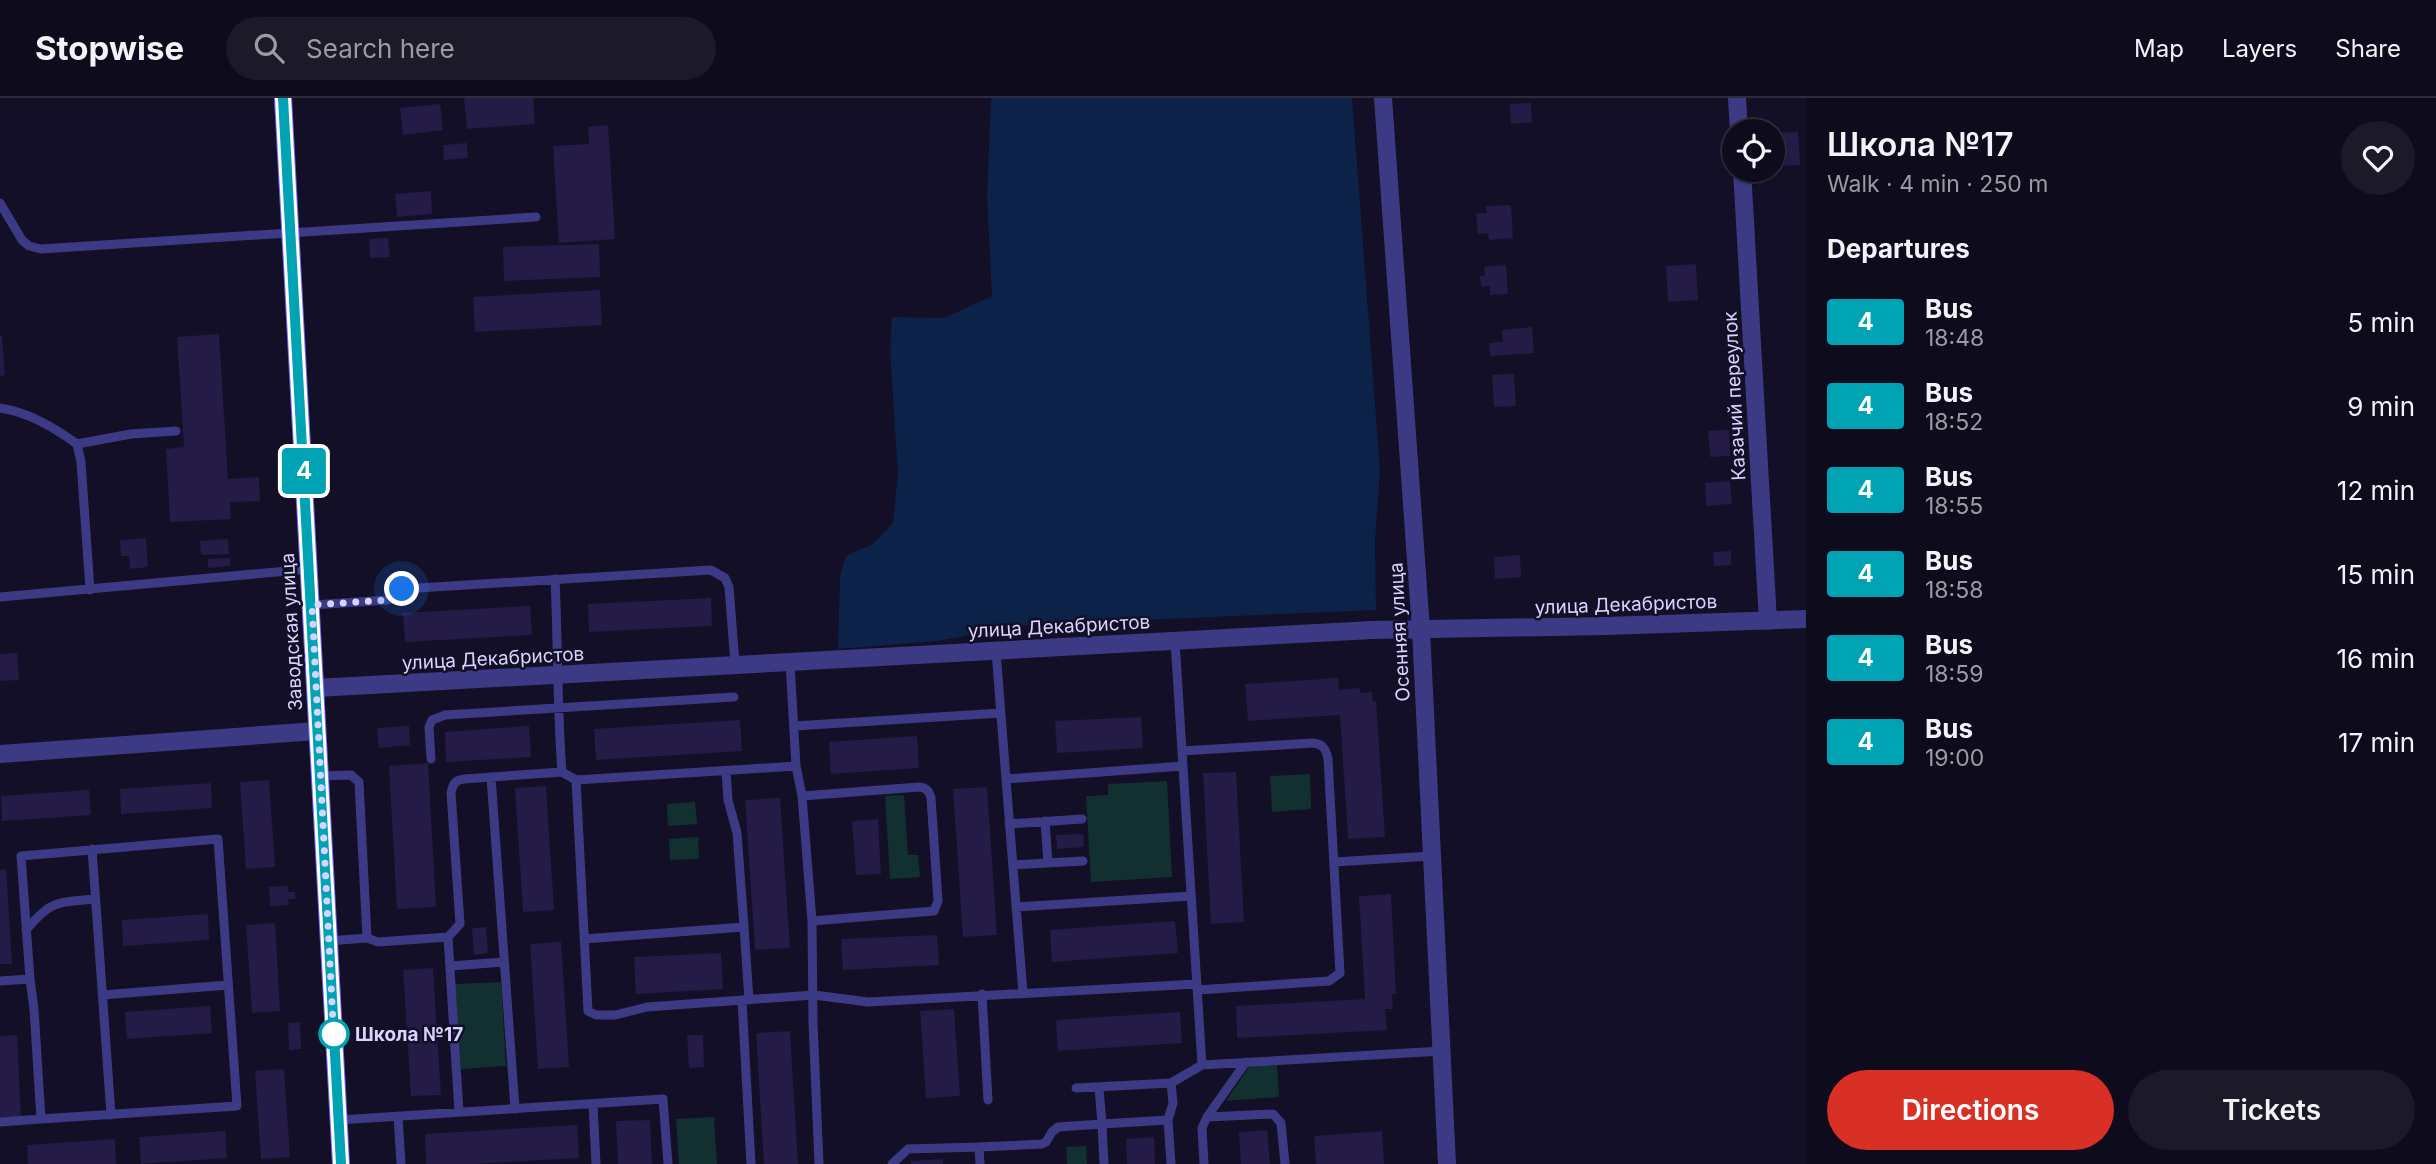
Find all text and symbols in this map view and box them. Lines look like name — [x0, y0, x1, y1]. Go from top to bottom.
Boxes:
search box — [226, 17, 716, 80]
text: Stopwise — [35, 28, 184, 68]
icon: search — [250, 29, 288, 67]
text: Search here — [306, 33, 455, 64]
text: Map — [2134, 34, 2184, 63]
text: Layers — [2222, 34, 2297, 63]
text: Share — [2335, 34, 2401, 63]
map controls — [1722, 119, 1785, 182]
button: locate — [1722, 119, 1785, 182]
button: heart — [2341, 121, 2415, 195]
text: Школа №17 — [1827, 124, 2014, 164]
text: Walk · 4 min · 250 m — [1827, 170, 2049, 198]
text: Departures — [1827, 233, 1970, 264]
text: Bus — [1925, 293, 1973, 324]
text: 4 — [1857, 307, 1874, 336]
text: 5 min — [2347, 307, 2415, 338]
street label: Казачий переулок — [1719, 310, 1750, 481]
text: 18:48 — [1925, 324, 1984, 352]
text: Bus — [1925, 377, 1973, 408]
text: 4 — [1857, 391, 1874, 420]
text: 9 min — [2347, 391, 2415, 422]
text: 18:52 — [1925, 408, 1983, 436]
line badge: 4 — [281, 448, 327, 494]
text: 4 — [296, 456, 312, 485]
text: Bus — [1925, 461, 1973, 492]
text: 4 — [1857, 475, 1874, 504]
text: 12 min — [2337, 475, 2415, 506]
text: 18:55 — [1925, 492, 1983, 520]
text: Bus — [1925, 545, 1973, 576]
street label: Заводская улица — [276, 552, 307, 712]
text: 4 — [1857, 559, 1874, 588]
text: 15 min — [2337, 559, 2415, 590]
street label: Осенняя улица — [1384, 562, 1415, 702]
your location — [384, 571, 419, 606]
text: 18:58 — [1925, 576, 1983, 604]
street label: улица Декабристов — [1534, 590, 1718, 619]
street label: улица Декабристов — [967, 610, 1151, 643]
text: Bus — [1925, 629, 1973, 660]
street label: улица Декабристов — [401, 642, 585, 675]
text: 4 — [1857, 643, 1874, 672]
text: 16 min — [2337, 643, 2415, 674]
text: 18:59 — [1925, 660, 1983, 688]
text: Bus — [1925, 713, 1973, 744]
text: 4 — [1857, 727, 1874, 756]
text: 17 min — [2338, 727, 2415, 758]
text: 19:00 — [1925, 744, 1984, 772]
marker: Школа №17 — [319, 1019, 349, 1049]
place label: Школа №17 — [355, 1023, 463, 1046]
button: Directions — [1827, 1070, 2114, 1150]
button: Tickets — [2128, 1070, 2415, 1150]

